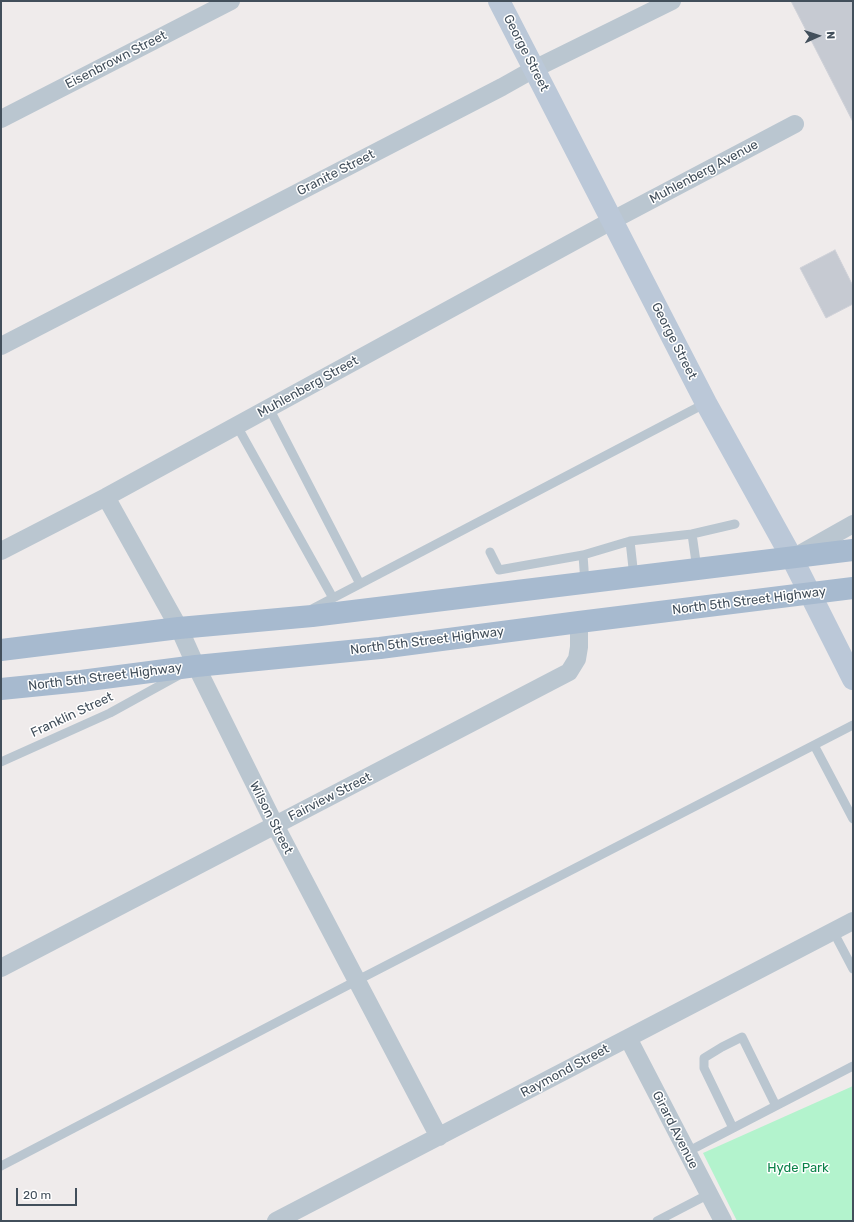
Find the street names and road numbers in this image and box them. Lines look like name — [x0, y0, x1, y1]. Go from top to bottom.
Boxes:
street label: George Street — [500, 12, 552, 94]
street label: Eisenbrown Street — [63, 28, 169, 92]
street label: Muhlenberg Avenue — [647, 137, 761, 207]
street label: Granite Street — [295, 147, 377, 199]
street label: George Street — [648, 300, 700, 382]
street label: Muhlenberg Street — [255, 353, 361, 421]
street label: North 5th Street Highway — [671, 584, 827, 618]
street label: North 5th Street Highway — [349, 624, 505, 658]
street label: North 5th Street Highway — [27, 660, 183, 694]
street label: Franklin Street — [28, 689, 116, 741]
street label: Fairview Street — [286, 769, 374, 825]
street label: Wilson Street — [246, 779, 296, 857]
street label: Raymond Street — [518, 1041, 612, 1101]
street label: Girard Avenue — [649, 1088, 701, 1172]

